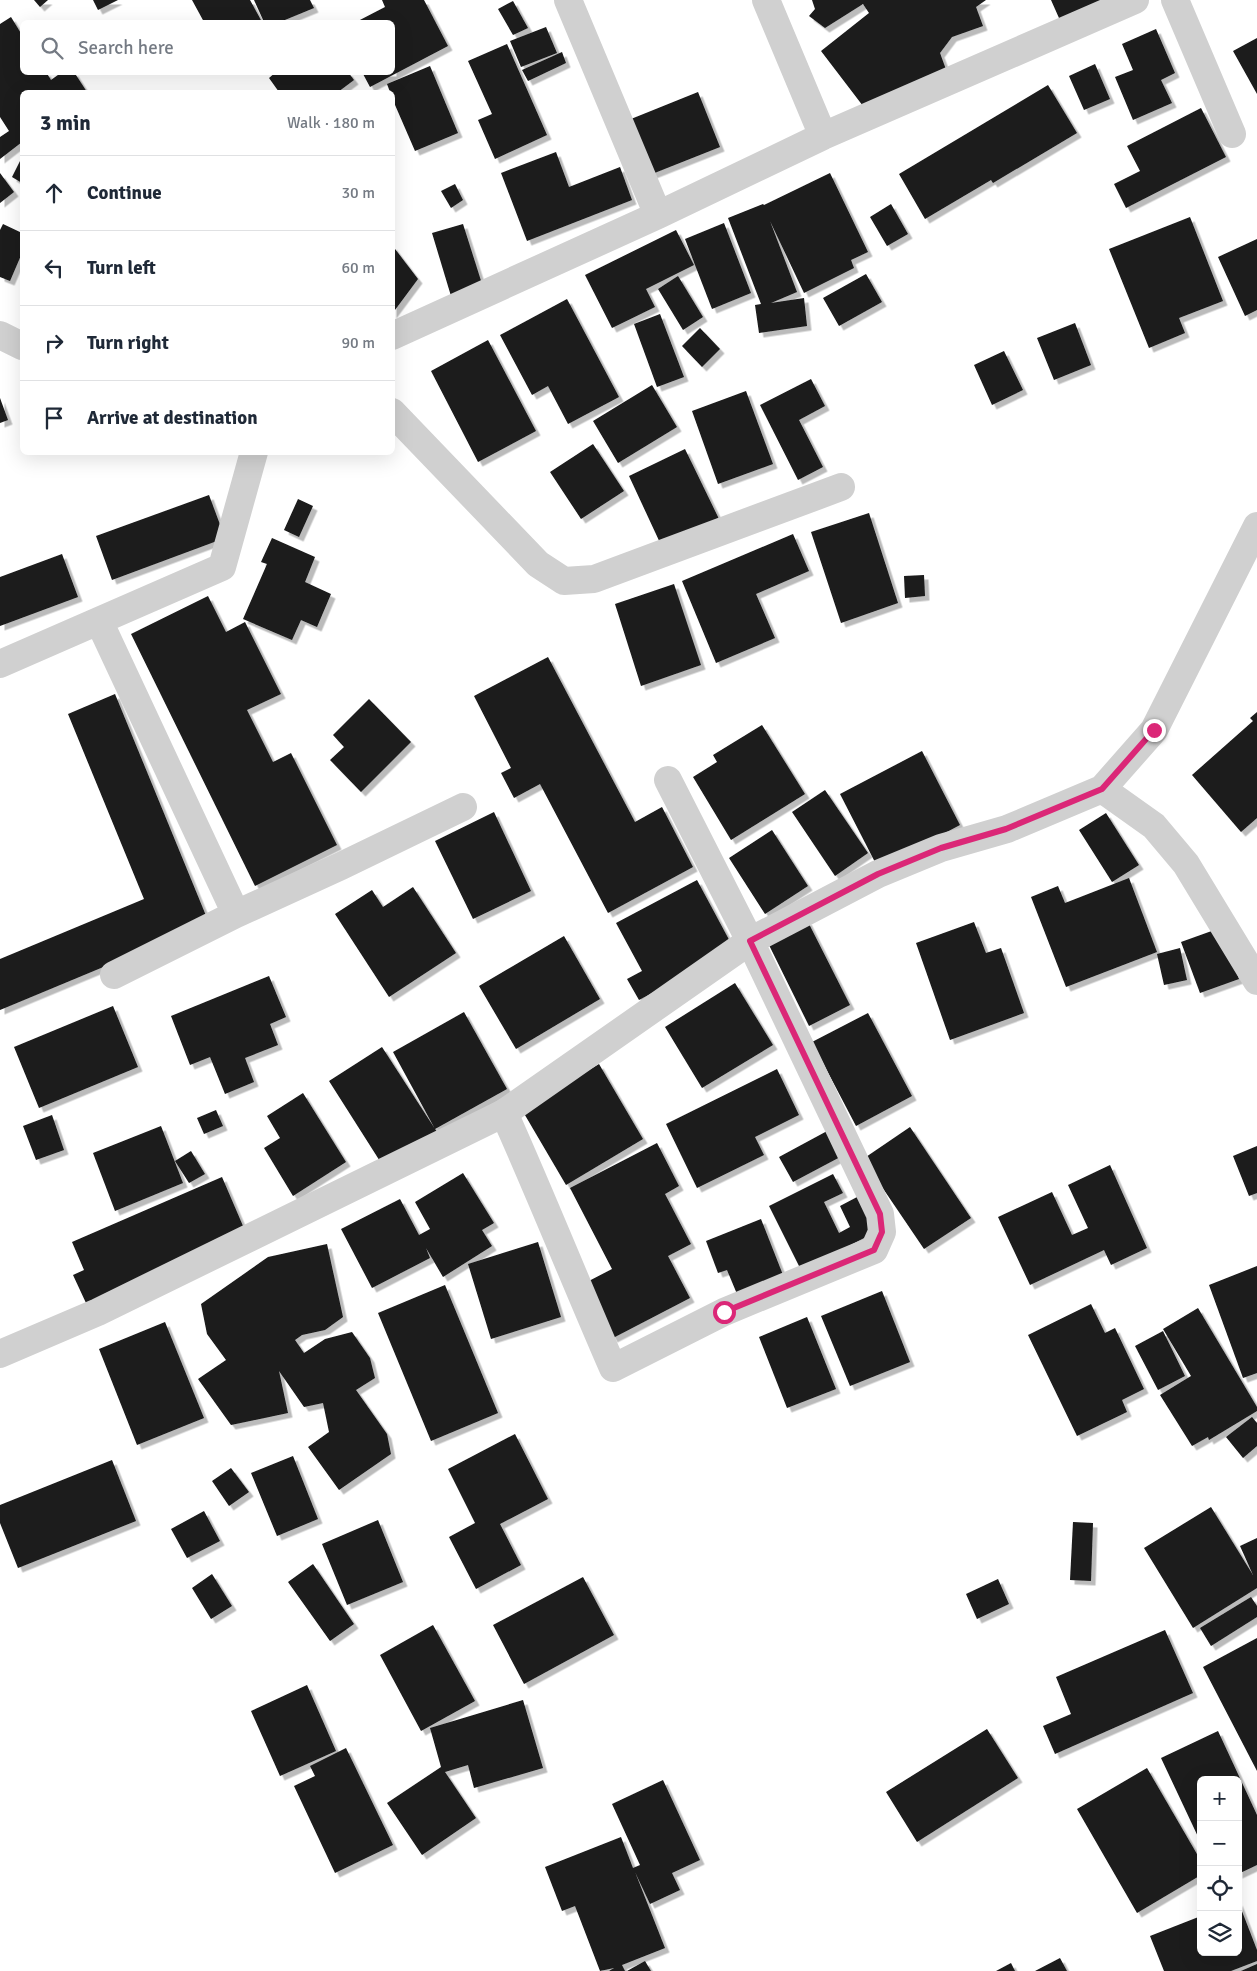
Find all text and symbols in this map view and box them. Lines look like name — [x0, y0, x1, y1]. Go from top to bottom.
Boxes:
search box — [20, 20, 395, 75]
icon: search — [38, 34, 66, 62]
text: Search here — [78, 36, 174, 60]
text: 3 min — [40, 110, 91, 136]
text: Walk · 180 m — [287, 113, 375, 133]
icon: ahead — [40, 179, 68, 207]
text: Continue — [87, 181, 162, 205]
text: 30 m — [341, 183, 375, 203]
icon: left — [40, 254, 68, 282]
text: Turn left — [87, 256, 156, 280]
text: 60 m — [341, 258, 375, 278]
icon: right — [40, 329, 68, 357]
text: Turn right — [87, 331, 169, 355]
text: 90 m — [341, 333, 375, 353]
icon: arrive — [40, 404, 68, 432]
text: Arrive at destination — [87, 406, 258, 430]
route end — [1143, 719, 1166, 742]
route start — [713, 1301, 736, 1324]
map controls — [1197, 1776, 1242, 1956]
button: + — [1197, 1776, 1242, 1821]
button: − — [1197, 1821, 1242, 1866]
button: locate — [1197, 1866, 1242, 1911]
button: layers — [1197, 1911, 1242, 1956]

